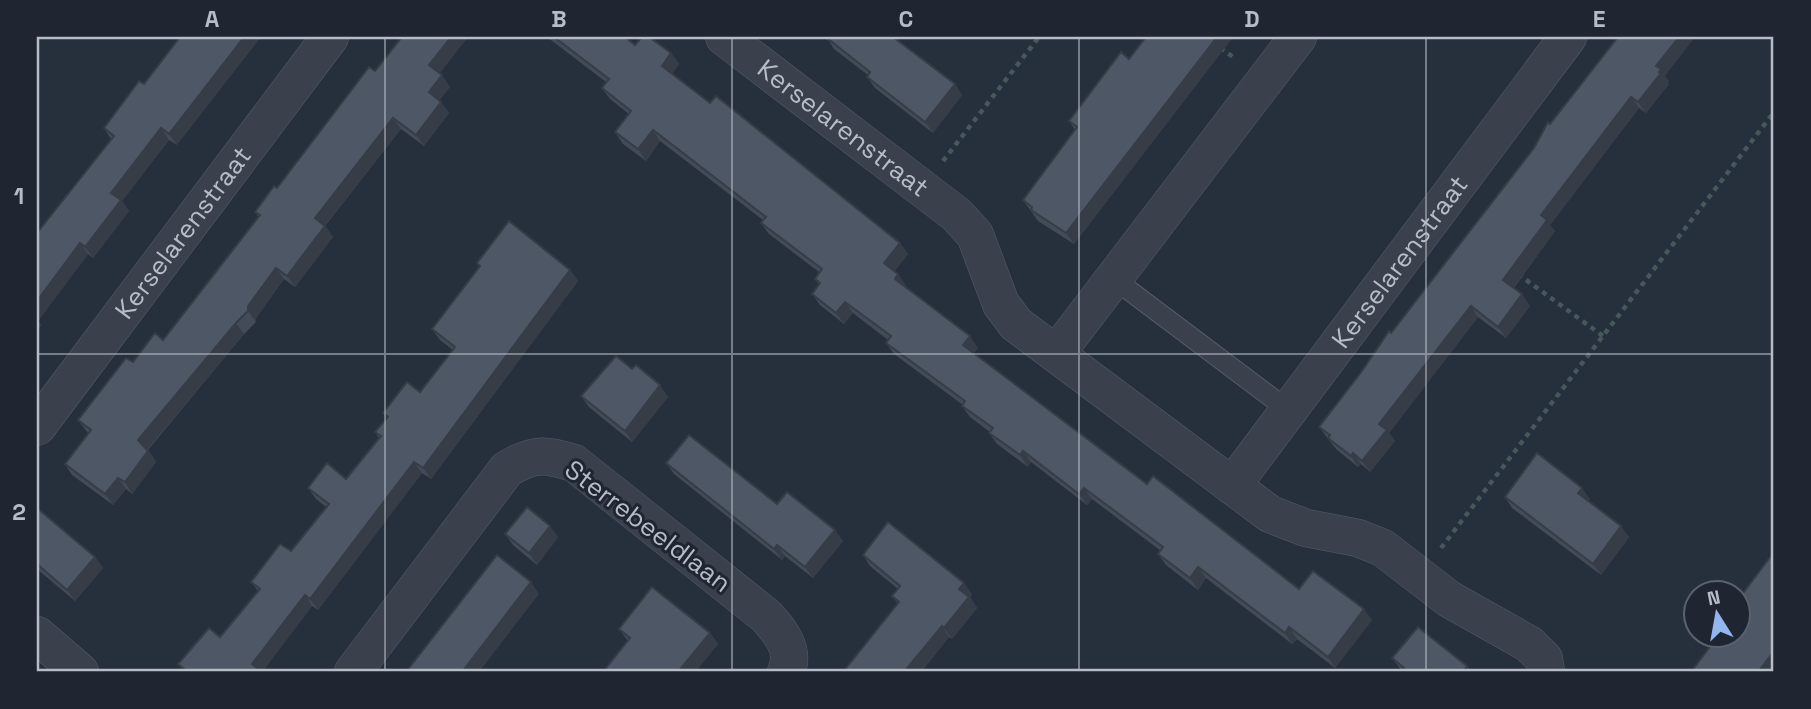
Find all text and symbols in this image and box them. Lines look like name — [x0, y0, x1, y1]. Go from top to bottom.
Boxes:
text: A — [205, 4, 220, 34]
text: B — [551, 4, 567, 34]
text: C — [899, 4, 913, 34]
text: D — [1244, 4, 1260, 34]
text: E — [1593, 4, 1605, 34]
street label: Kerselarenstraat — [751, 52, 936, 204]
street label: Kerselarenstraat — [107, 140, 259, 326]
street label: Kerselarenstraat — [1324, 169, 1475, 355]
text: 1 — [14, 181, 24, 211]
street label: Sterrebeeldlaan — [558, 452, 738, 600]
text: 2 — [12, 497, 26, 527]
north arrow — [1682, 580, 1752, 650]
text: N — [1705, 584, 1722, 611]

